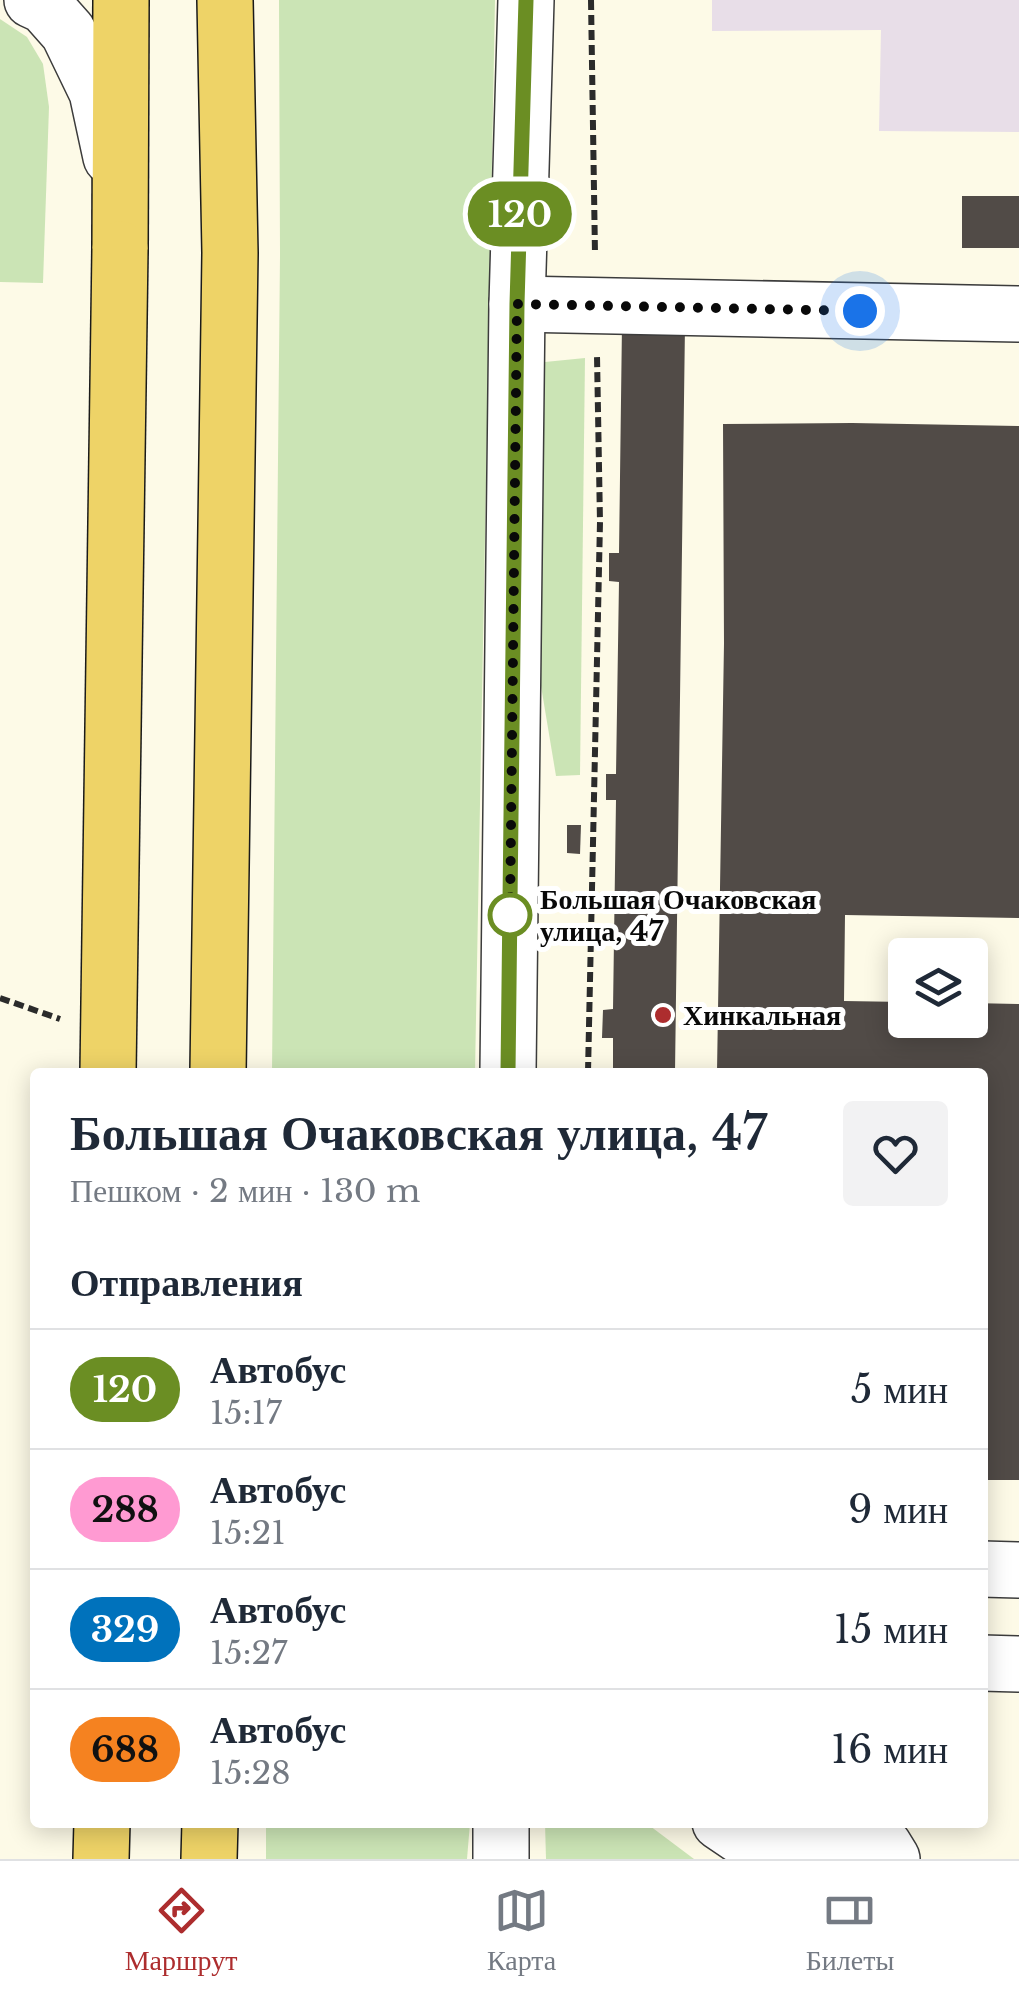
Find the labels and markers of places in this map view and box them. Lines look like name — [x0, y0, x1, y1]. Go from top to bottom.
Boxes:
place label: Большая Очаковская улица, 47 — [540, 882, 816, 949]
marker: Большая Очаковская улица, 47 — [489, 894, 531, 936]
place label: Хинкальная — [683, 998, 841, 1033]
marker: Хинкальная — [652, 1004, 674, 1026]

